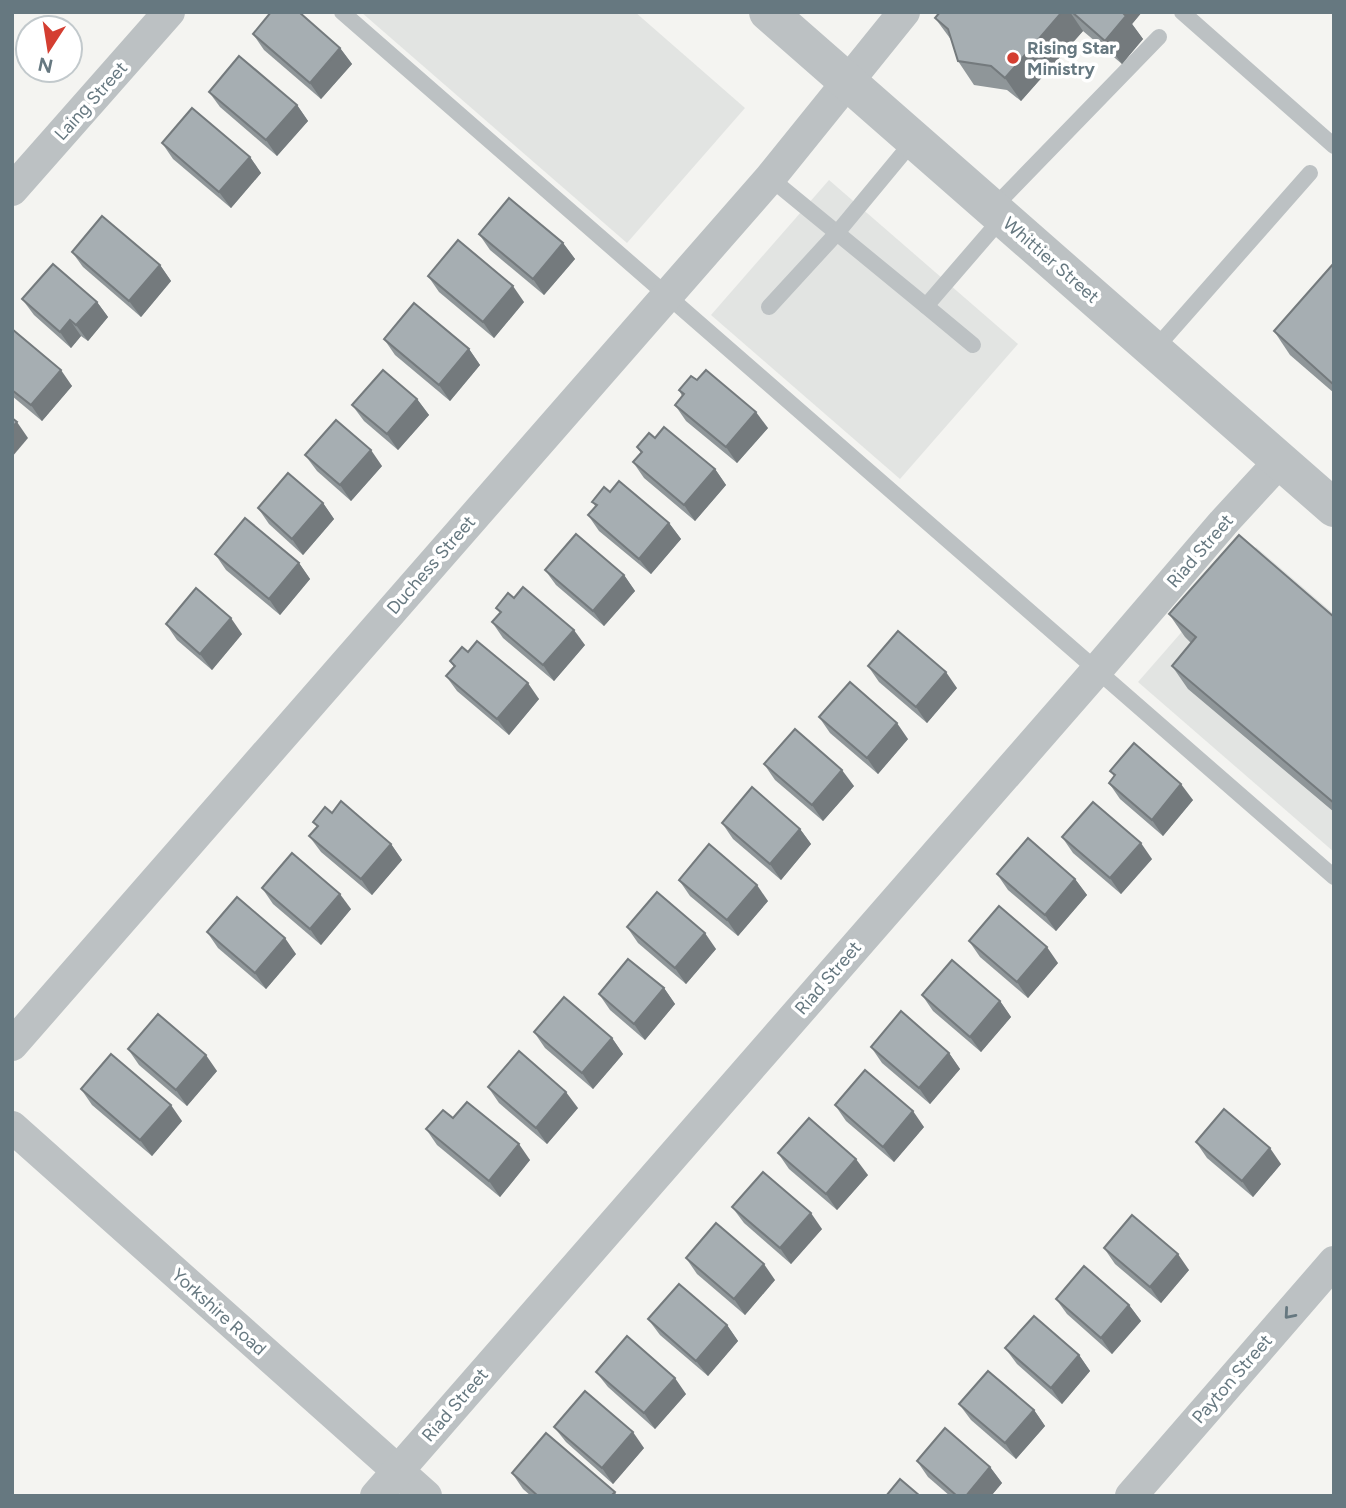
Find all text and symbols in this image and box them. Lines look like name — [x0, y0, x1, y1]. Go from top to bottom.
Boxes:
north arrow — [14, 14, 84, 84]
place label: Rising Star Ministry — [1027, 37, 1116, 80]
marker: Rising Star Ministry — [1005, 50, 1021, 66]
text: N — [36, 52, 55, 78]
street label: Laing Street — [50, 57, 132, 145]
street label: Whittier Street — [998, 212, 1104, 308]
street label: Riad Street — [1162, 510, 1238, 592]
street label: Duchess Street — [382, 511, 480, 619]
street label: Riad Street — [790, 937, 866, 1019]
street label: Yorkshire Road — [167, 1264, 271, 1360]
one-way arrow — [1285, 1306, 1297, 1319]
street label: Payton Street — [1187, 1330, 1277, 1428]
street label: Riad Street — [417, 1364, 493, 1446]

